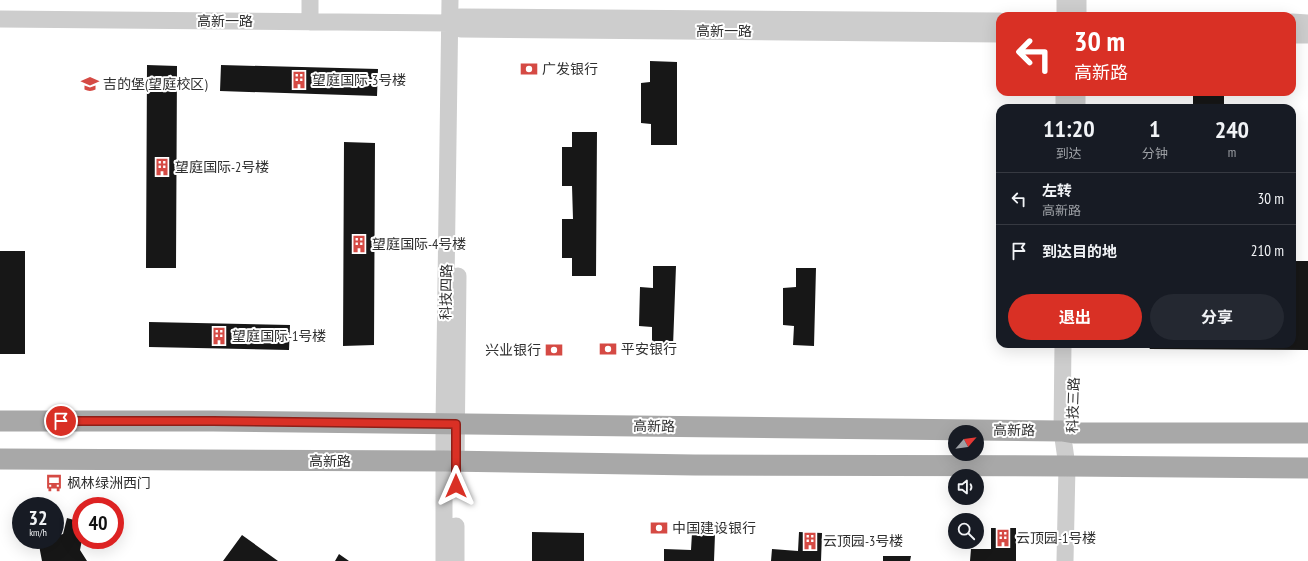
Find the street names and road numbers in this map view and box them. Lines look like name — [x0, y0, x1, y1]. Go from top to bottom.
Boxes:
street label: 高新一路 — [197, 12, 253, 30]
street label: 高新一路 — [696, 22, 752, 40]
street label: 科技四路 — [437, 264, 455, 320]
street label: 科技三路 — [1063, 377, 1083, 433]
street label: 高新路 — [633, 417, 675, 435]
street label: 高新路 — [993, 421, 1035, 439]
street label: 高新路 — [309, 452, 351, 470]

